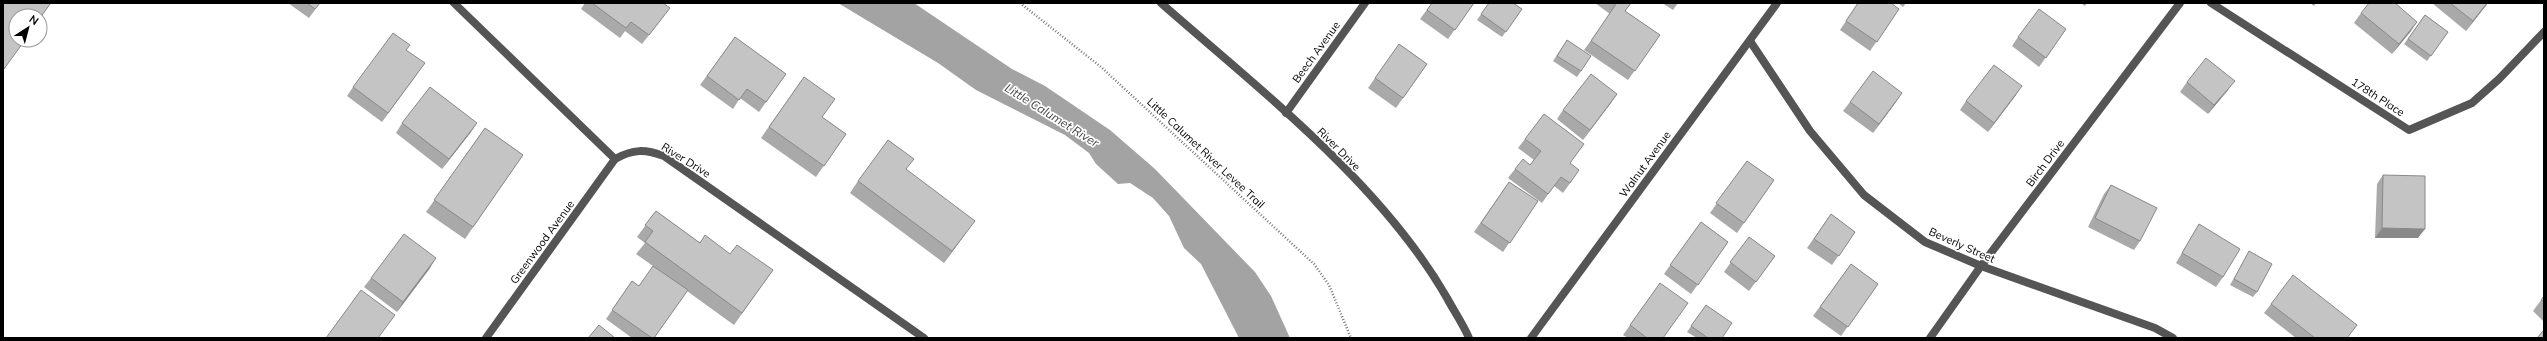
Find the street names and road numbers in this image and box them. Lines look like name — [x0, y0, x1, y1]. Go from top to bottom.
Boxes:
street label: Beech Avenue — [1289, 19, 1343, 85]
street label: 178th Place — [2349, 75, 2407, 119]
street label: Little Calumet River Levee Trail — [1144, 95, 1268, 211]
street label: River Drive — [1314, 124, 1364, 174]
street label: Walnut Avenue — [1616, 128, 1674, 200]
street label: Birch Drive — [2023, 137, 2067, 189]
street label: River Drive — [659, 139, 713, 181]
street label: Greenwood Avenue — [507, 197, 577, 287]
street label: Beverly Street — [1927, 224, 1997, 266]

